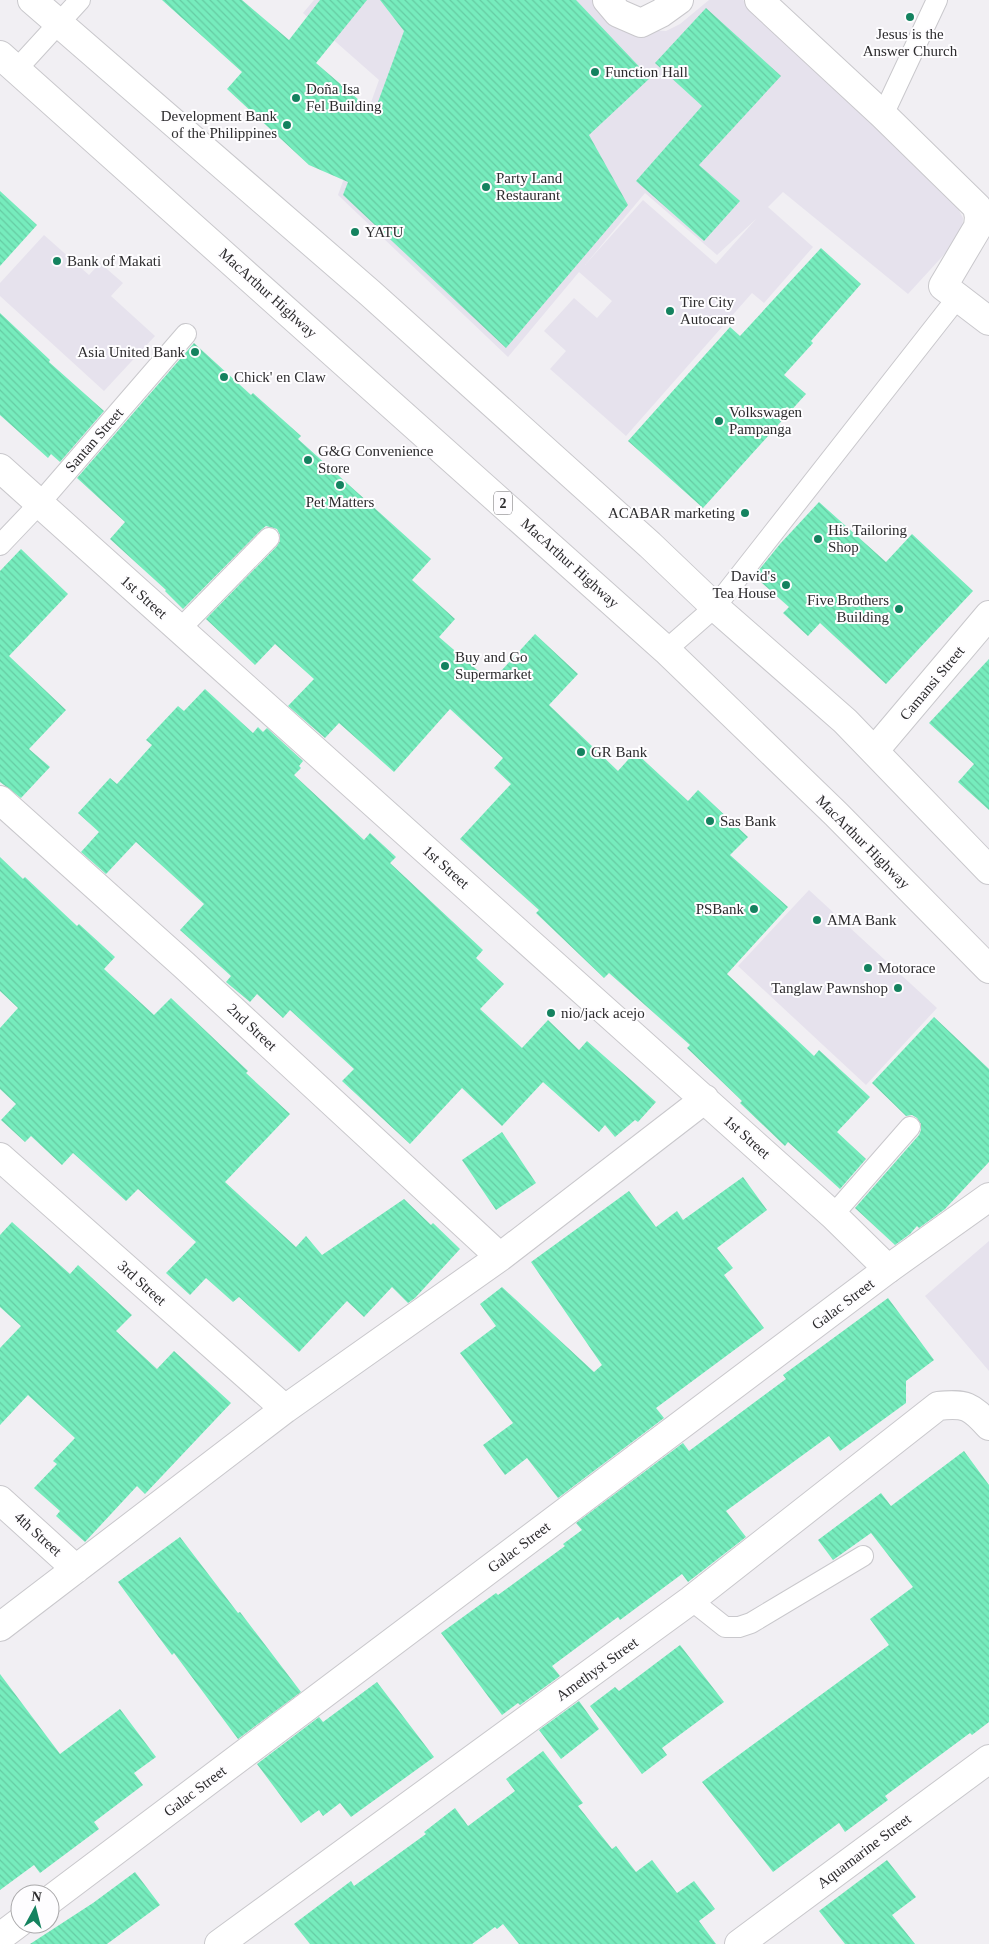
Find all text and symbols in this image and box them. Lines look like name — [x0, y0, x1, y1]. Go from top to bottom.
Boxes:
marker: Jesus is the Answer Church — [904, 11, 916, 23]
place label: Jesus is the Answer Church — [863, 26, 958, 59]
place label: Function Hall — [605, 64, 688, 80]
marker: Function Hall — [589, 66, 601, 78]
place label: Doña Isa Fel Building — [306, 81, 382, 114]
marker: Doña Isa Fel Building — [290, 92, 302, 104]
place label: Development Bank of the Philippines — [161, 108, 277, 141]
marker: Development Bank of the Philippines — [281, 119, 293, 131]
place label: Party Land Restaurant — [496, 170, 563, 203]
marker: Party Land Restaurant — [480, 181, 492, 193]
place label: YATU — [365, 224, 404, 240]
marker: YATU — [349, 226, 361, 238]
street label: MacArthur Highway — [216, 245, 320, 341]
place label: Bank of Makati — [67, 253, 161, 269]
marker: Bank of Makati — [51, 255, 63, 267]
place label: Tire City Autocare — [680, 294, 735, 327]
marker: Tire City Autocare — [664, 305, 676, 317]
place label: Asia United Bank — [78, 344, 185, 360]
marker: Asia United Bank — [189, 346, 201, 358]
place label: Chick' en Claw — [234, 369, 326, 385]
marker: Chick' en Claw — [218, 371, 230, 383]
street label: Santan Street — [62, 404, 127, 475]
place label: Volkswagen Pampanga — [729, 404, 803, 437]
marker: Volkswagen Pampanga — [713, 415, 725, 427]
place label: G&G Convenience Store — [318, 443, 434, 476]
marker: G&G Convenience Store — [302, 454, 314, 466]
marker: Pet Matters — [334, 479, 346, 491]
road number: 2 — [494, 492, 512, 514]
place label: Pet Matters — [306, 494, 375, 510]
place label: ACABAR marketing — [608, 505, 735, 521]
marker: ACABAR marketing — [739, 507, 751, 519]
street label: MacArthur Highway — [518, 515, 622, 611]
place label: His Tailoring Shop — [828, 522, 908, 555]
marker: His Tailoring Shop — [812, 533, 824, 545]
place label: David's Tea House — [712, 568, 776, 601]
street label: 1st Street — [118, 572, 171, 622]
marker: David's Tea House — [780, 579, 792, 591]
place label: Five Brothers Building — [807, 592, 889, 625]
marker: Five Brothers Building — [893, 603, 905, 615]
street label: Camansi Street — [897, 642, 968, 723]
place label: Buy and Go Supermarket — [455, 649, 532, 682]
marker: Buy and Go Supermarket — [439, 660, 451, 672]
place label: GR Bank — [591, 744, 648, 760]
marker: GR Bank — [575, 746, 587, 758]
street label: MacArthur Highway — [813, 792, 913, 892]
place label: Sas Bank — [720, 813, 777, 829]
marker: Sas Bank — [704, 815, 716, 827]
street label: 1st Street — [420, 842, 473, 892]
place label: PSBank — [696, 901, 744, 917]
marker: PSBank — [748, 903, 760, 915]
place label: AMA Bank — [827, 912, 897, 928]
marker: AMA Bank — [811, 914, 823, 926]
place label: Motorace — [878, 960, 936, 976]
marker: Motorace — [862, 962, 874, 974]
place label: Tanglaw Pawnshop — [771, 980, 888, 996]
marker: Tanglaw Pawnshop — [892, 982, 904, 994]
street label: 2nd Street — [224, 1000, 280, 1054]
place label: nio/jack acejo — [561, 1005, 645, 1021]
marker: nio/jack acejo — [545, 1007, 557, 1019]
street label: 1st Street — [721, 1112, 774, 1162]
street label: 3rd Street — [115, 1257, 170, 1309]
street label: Galac Street — [809, 1275, 878, 1333]
street label: 4th Street — [11, 1509, 65, 1560]
street label: Galac Street — [485, 1518, 554, 1576]
street label: Amethyst Street — [553, 1634, 642, 1704]
street label: Galac Street — [161, 1762, 230, 1820]
street label: Aquamarine Street — [814, 1810, 915, 1891]
north arrow — [10, 1884, 60, 1934]
text: N — [31, 1889, 42, 1905]

